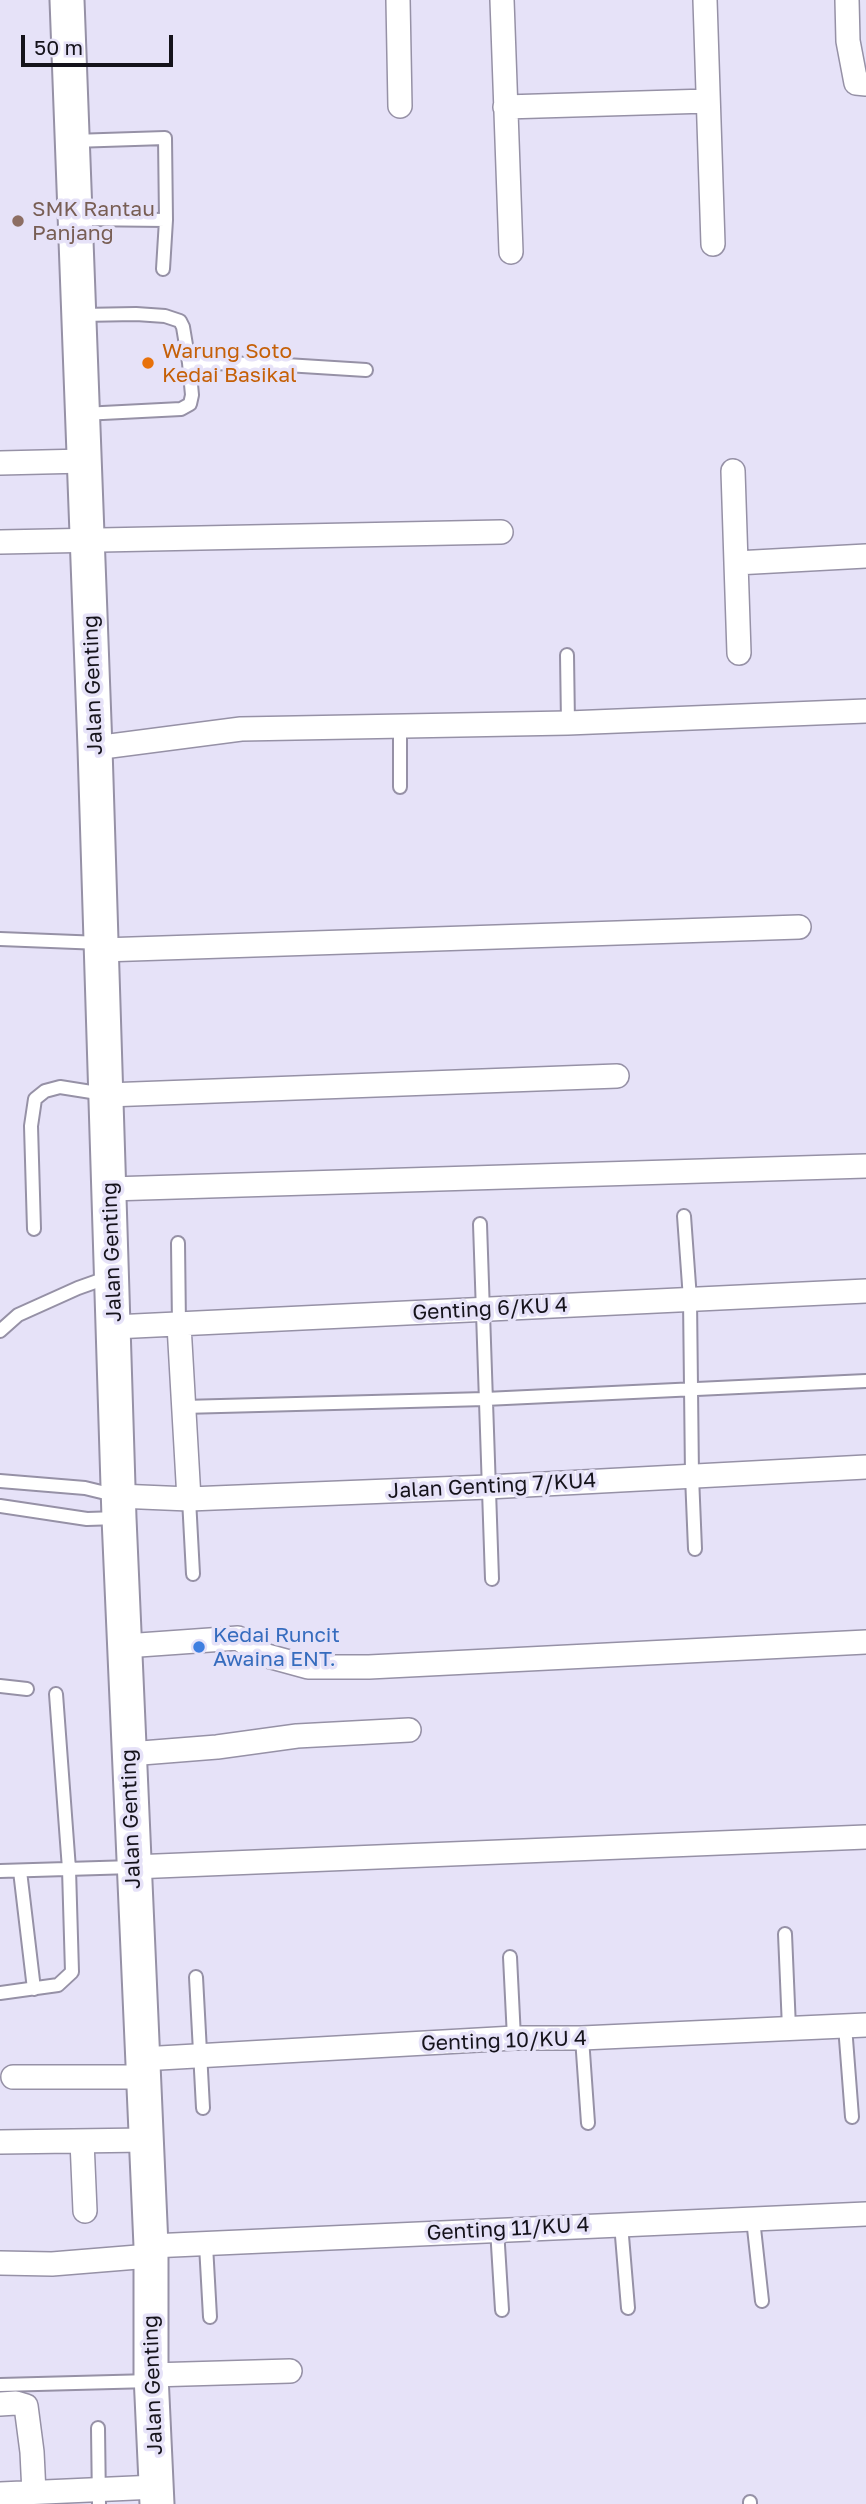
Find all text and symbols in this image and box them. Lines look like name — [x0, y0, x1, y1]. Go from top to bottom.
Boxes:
scale bar — [24, 21, 177, 65]
text: 50 m — [34, 34, 83, 60]
place label: SMK Rantau Panjang — [32, 196, 155, 246]
marker: SMK Rantau Panjang — [10, 213, 26, 229]
place label: Warung Soto Kedai Basikal — [162, 338, 297, 388]
marker: Warung Soto Kedai Basikal — [140, 355, 156, 371]
street label: Jalan Genting — [78, 615, 108, 755]
street label: Jalan Genting — [97, 1182, 127, 1322]
street label: Genting 6/KU 4 — [412, 1292, 568, 1326]
street label: Jalan Genting 7/KU4 — [387, 1468, 597, 1504]
place label: Kedai Runcit Awaina ENT. — [213, 1622, 340, 1672]
marker: Kedai Runcit Awaina ENT. — [191, 1639, 207, 1655]
street label: Jalan Genting — [116, 1749, 146, 1889]
street label: Genting 10/KU 4 — [421, 2026, 587, 2056]
street label: Genting 11/KU 4 — [426, 2212, 590, 2246]
street label: Jalan Genting — [138, 2315, 168, 2455]

